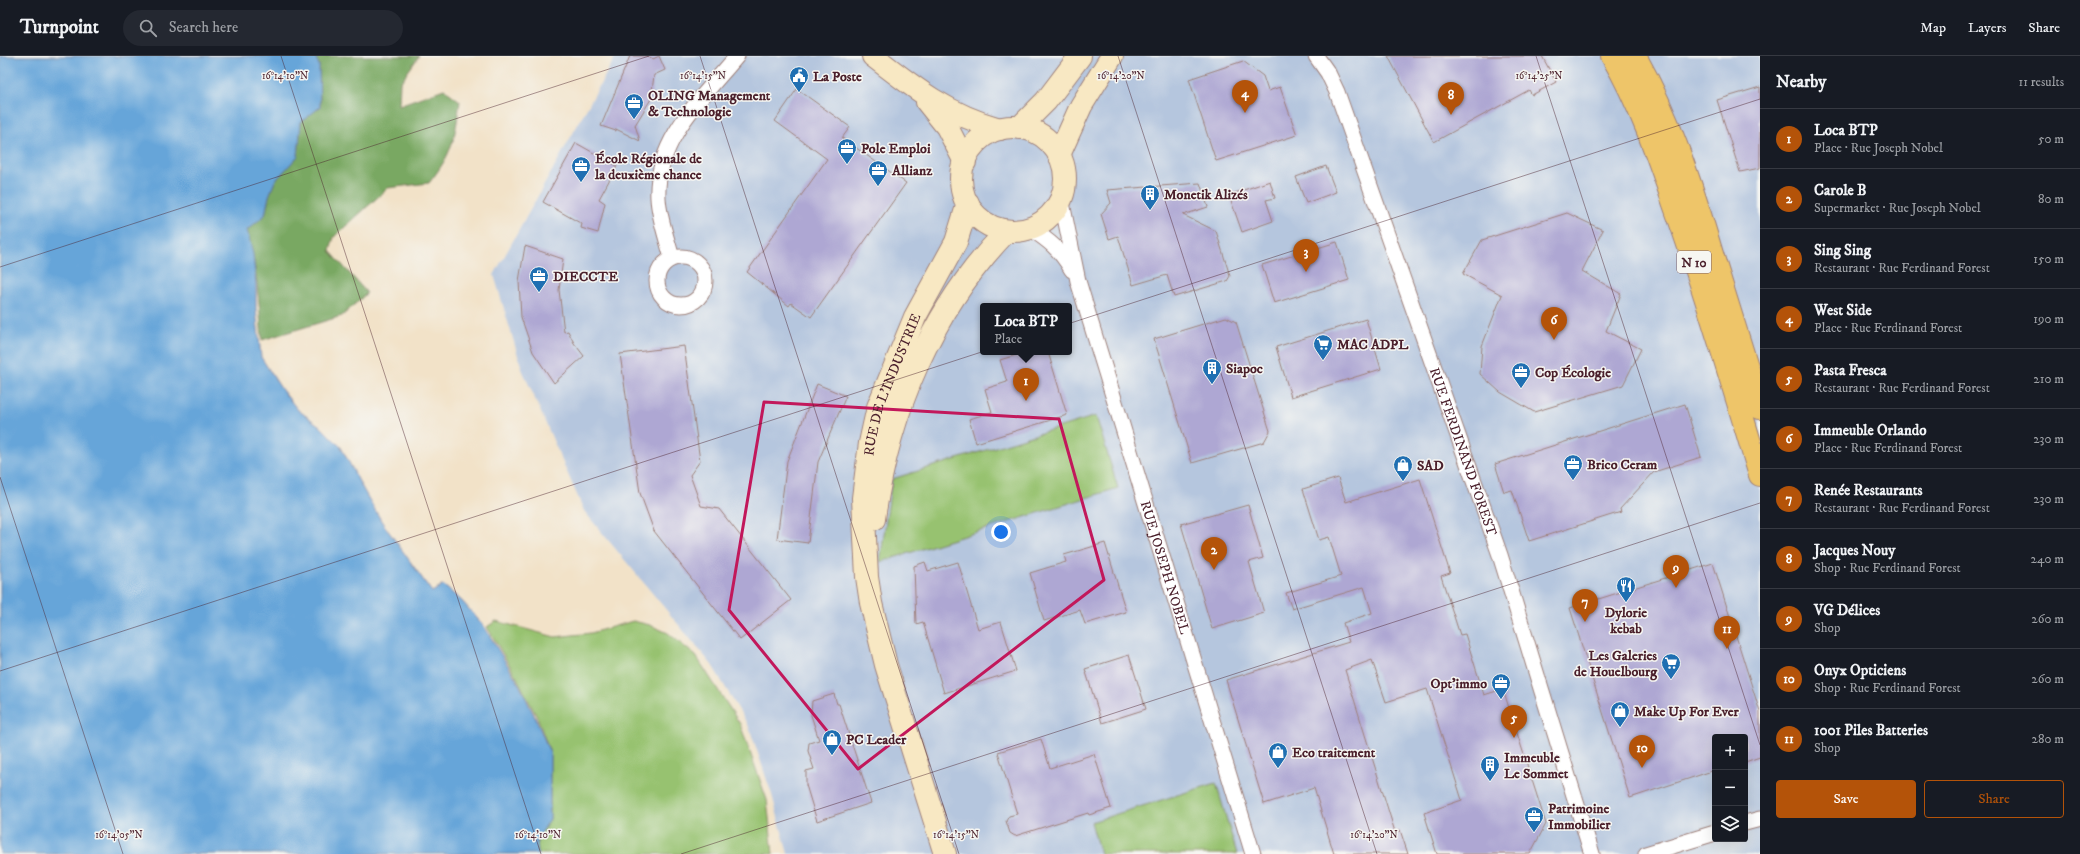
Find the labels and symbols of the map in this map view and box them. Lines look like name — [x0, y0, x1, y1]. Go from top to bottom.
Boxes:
public building icon: La Poste — [788, 65, 810, 93]
place label: La Poste — [813, 68, 862, 86]
text: 16°14'10"N — [262, 70, 308, 82]
text: 16°14'15"N — [680, 70, 726, 82]
text: 16°14'20"N — [1097, 70, 1145, 82]
text: 16°14'25"N — [1515, 70, 1563, 82]
pin: 4 — [1232, 80, 1258, 113]
pin: 8 — [1438, 82, 1464, 115]
place label: OLING Management & Technologie — [648, 87, 771, 121]
office icon: OLING Management & Technologie — [623, 92, 645, 120]
office icon: Pole Emploi — [836, 137, 858, 165]
place label: Pole Emploi — [861, 140, 931, 158]
place label: École Régionale de la deuxième chance — [594, 150, 702, 184]
office icon: École Régionale de la deuxième chance — [570, 155, 592, 183]
office icon: Allianz — [867, 159, 889, 187]
place label: Allianz — [891, 162, 933, 180]
building icon: Monetik Alizés — [1139, 183, 1161, 211]
place label: Monetik Alizés — [1164, 186, 1248, 204]
pin: 3 — [1293, 239, 1319, 272]
road number: N 10 — [1677, 251, 1711, 273]
office icon: DIECCTE — [528, 265, 550, 293]
place label: DIECCTE — [553, 268, 618, 286]
pin: 6 — [1541, 307, 1567, 340]
street label: RUE DE L'INDUSTRIE — [860, 311, 926, 457]
supermarket icon: MAC ADPL — [1312, 333, 1334, 361]
place label: MAC ADPL — [1337, 336, 1409, 354]
building icon: Siapoc — [1201, 357, 1223, 385]
place label: Siapoc — [1226, 360, 1263, 378]
office icon: Cop Écologie — [1510, 361, 1532, 389]
place label: Cop Écologie — [1535, 364, 1611, 382]
street label: RUE FERDINAND FOREST — [1425, 365, 1501, 539]
pin: 1 — [1013, 368, 1039, 401]
office icon: Brico Ceram — [1562, 453, 1584, 481]
shop icon: SAD — [1392, 454, 1414, 482]
place label: Brico Ceram — [1587, 456, 1658, 474]
place label: SAD — [1417, 457, 1444, 475]
street label: RUE JOSEPH NOBEL — [1136, 499, 1193, 636]
your location — [991, 522, 1011, 542]
pin: 2 — [1201, 537, 1227, 570]
pin: 9 — [1663, 555, 1689, 588]
restaurant icon: Dylorie kebab — [1615, 575, 1637, 603]
pin: 7 — [1572, 589, 1598, 622]
place label: Dylorie kebab — [1605, 604, 1647, 638]
pin: 11 — [1714, 616, 1740, 649]
place label: Les Galeries de Houelbourg — [1574, 647, 1658, 681]
supermarket icon: Les Galeries de Houelbourg — [1660, 652, 1682, 680]
office icon: Opt'immo — [1490, 672, 1512, 700]
place label: Opt'immo — [1431, 675, 1487, 693]
shop icon: Make Up For Ever — [1609, 700, 1631, 728]
place label: Make Up For Ever — [1634, 703, 1740, 721]
pin: 5 — [1501, 705, 1527, 738]
shop icon: PC Leader — [821, 728, 843, 756]
place label: PC Leader — [846, 731, 907, 749]
pin: 10 — [1629, 735, 1655, 768]
shop icon: Eco traitement — [1267, 741, 1289, 769]
place label: Eco traitement — [1292, 744, 1376, 762]
place label: Immeuble Le Sommet — [1504, 749, 1569, 783]
building icon: Immeuble Le Sommet — [1479, 754, 1501, 782]
place label: Patrimoine Immobilier — [1548, 800, 1611, 834]
office icon: Patrimoine Immobilier — [1523, 805, 1545, 833]
text: 16°14'05"N — [95, 829, 143, 841]
text: 16°14'10"N — [515, 829, 561, 841]
text: 16°14'15"N — [933, 829, 979, 841]
text: 16°14'20"N — [1350, 829, 1398, 841]

